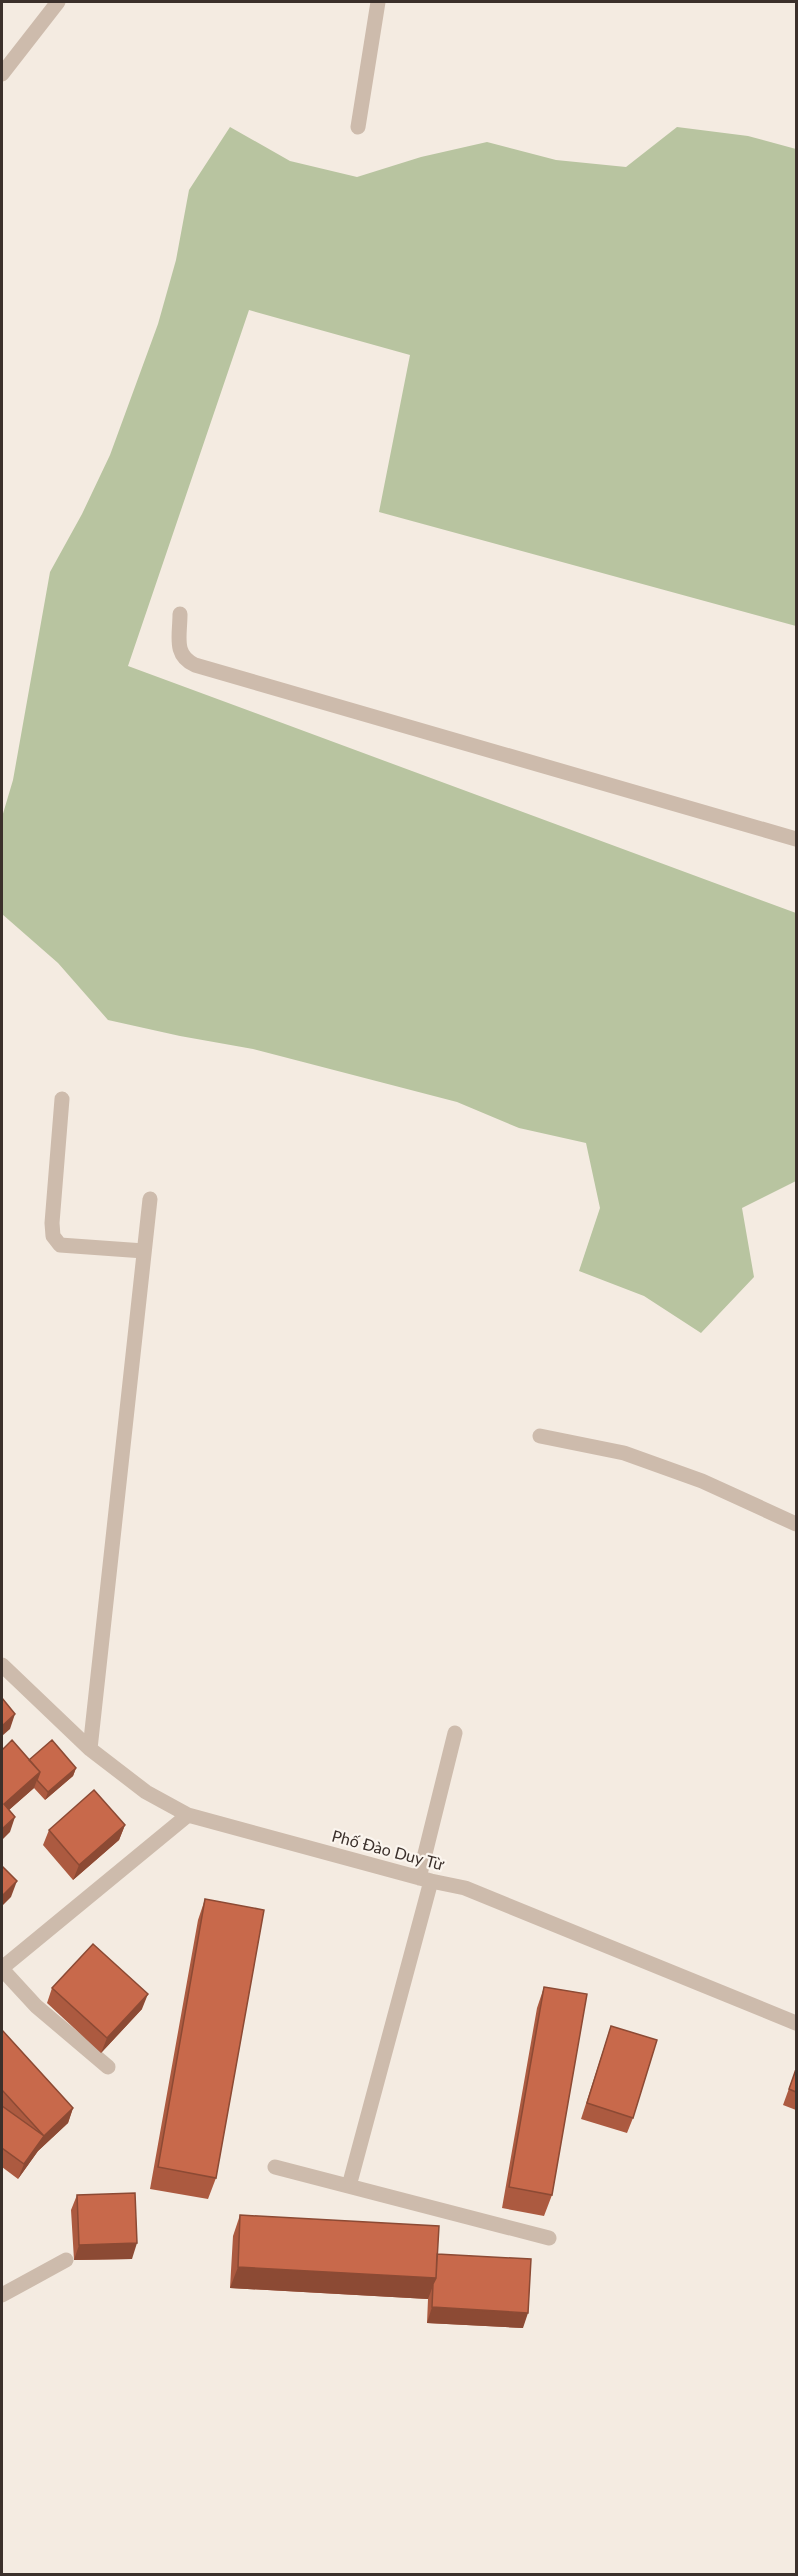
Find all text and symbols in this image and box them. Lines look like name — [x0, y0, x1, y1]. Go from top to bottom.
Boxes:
street label: Phố Đào Duy Từ — [330, 1825, 447, 1874]

